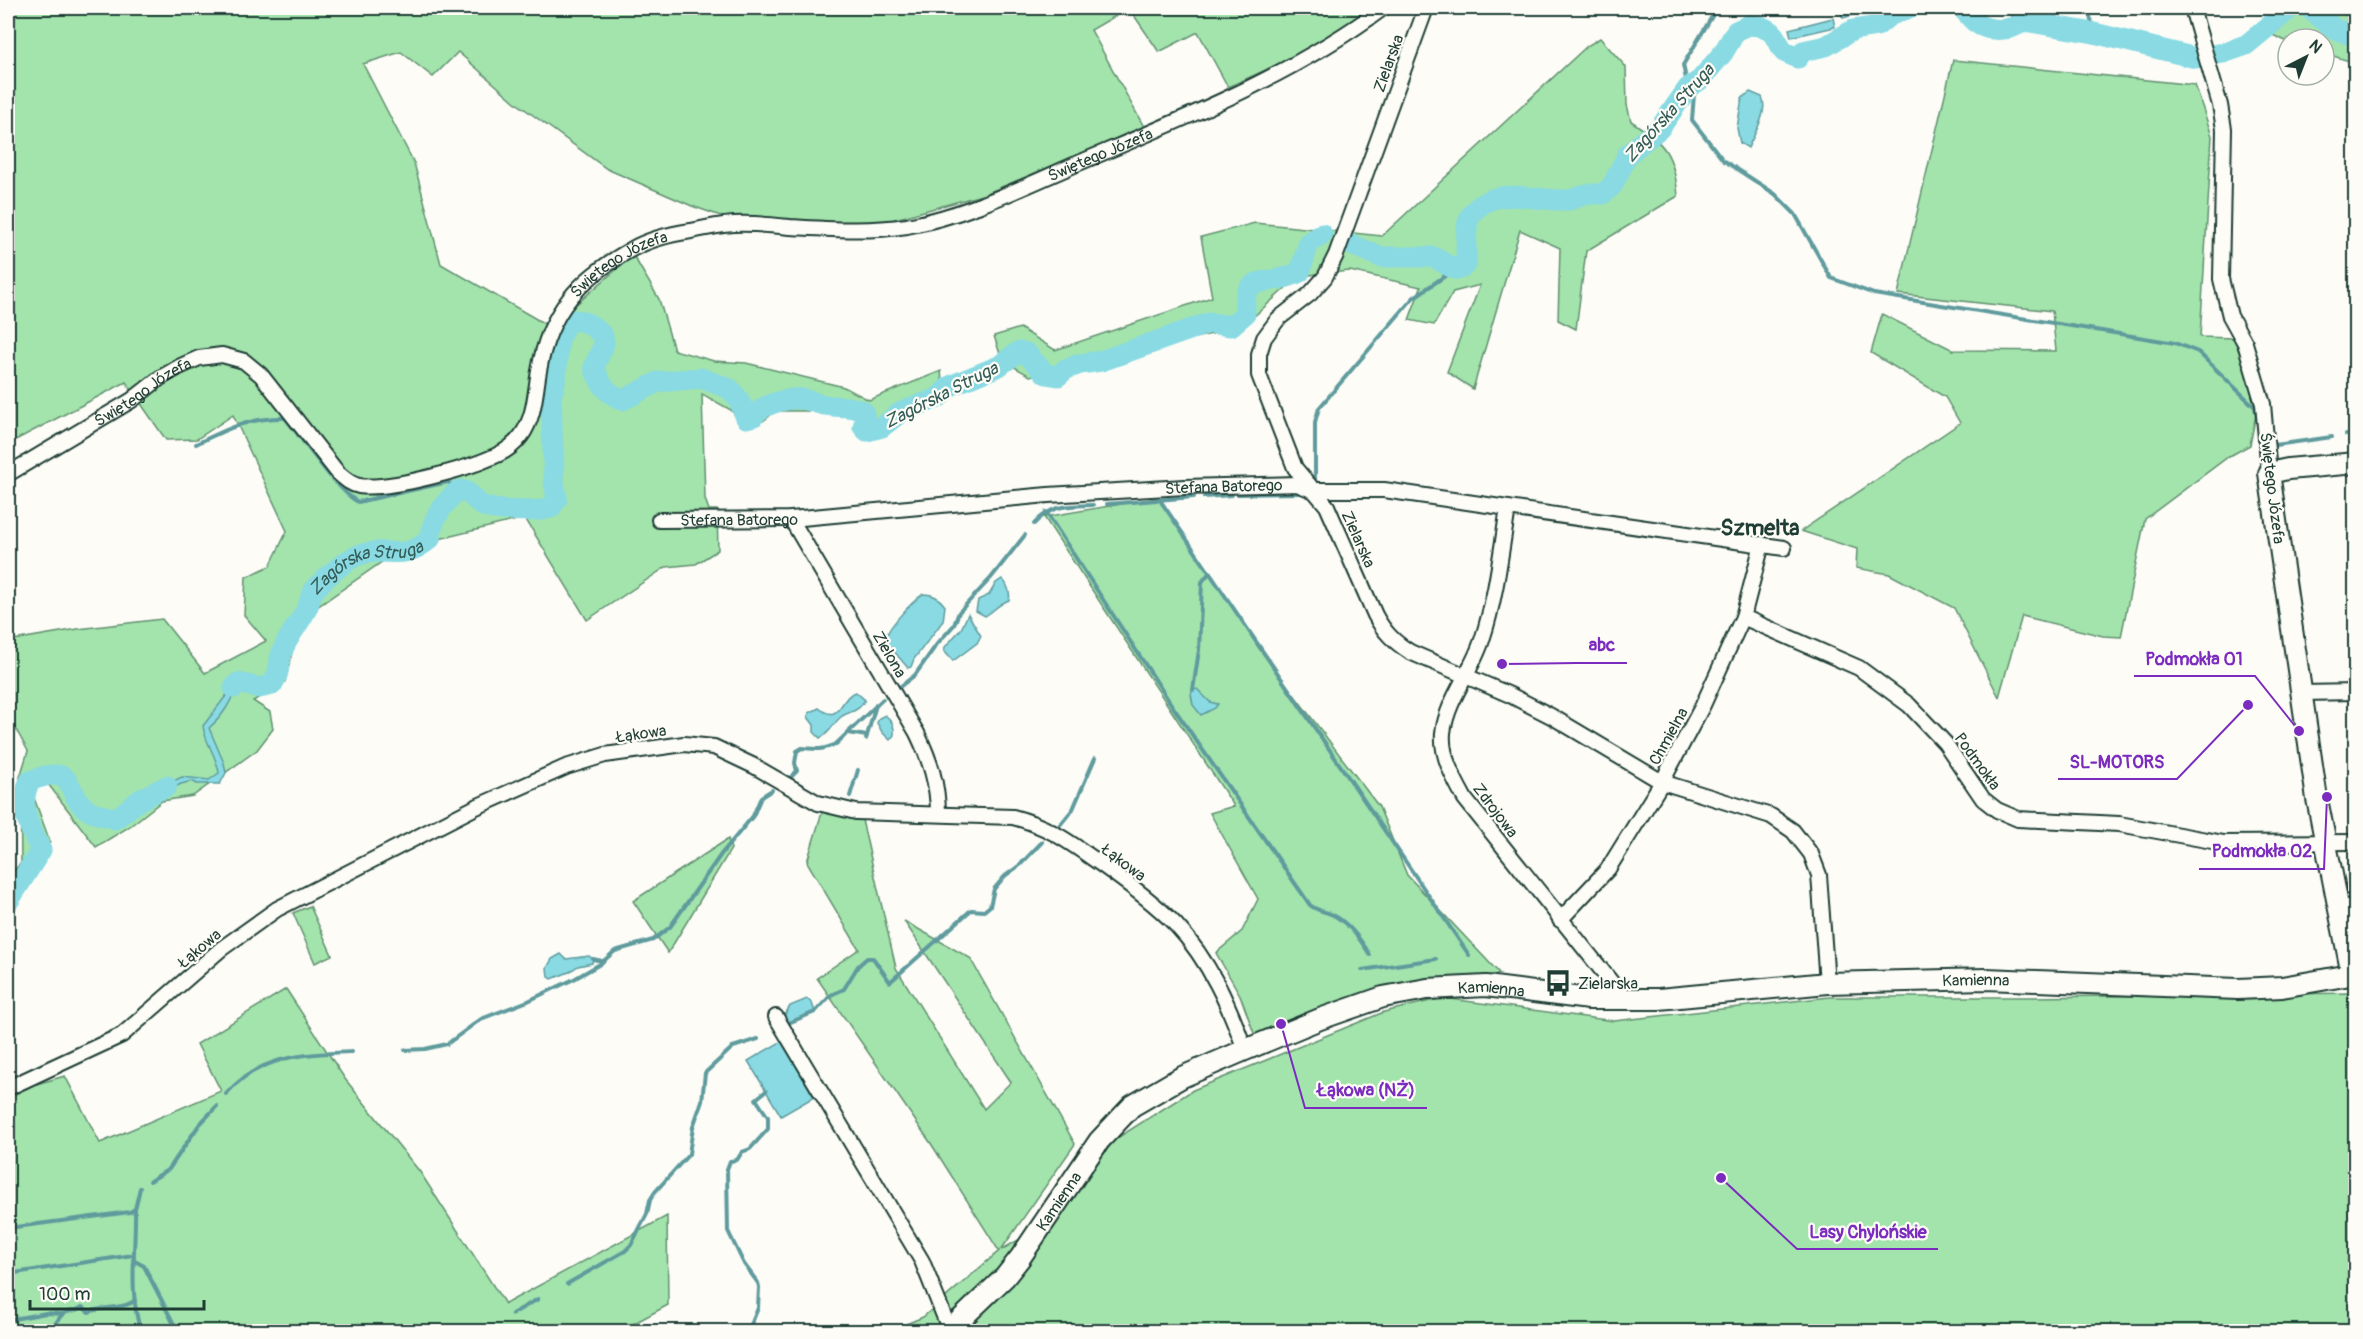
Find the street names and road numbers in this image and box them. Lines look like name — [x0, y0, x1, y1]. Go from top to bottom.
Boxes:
street label: Zielarska — [1369, 32, 1409, 95]
street label: Świętego Józefa — [1045, 124, 1156, 186]
street label: Świętego Józefa — [566, 227, 670, 302]
street label: Świętego Józefa — [91, 354, 195, 431]
street label: Świętego Józefa — [2255, 431, 2289, 545]
street label: Stefana Batorego — [1164, 475, 1283, 499]
street label: Zielarska — [1337, 508, 1379, 571]
street label: Stefana Batorego — [680, 509, 799, 531]
street label: Zielona — [868, 628, 910, 681]
street label: Chmielna — [1645, 704, 1693, 769]
street label: Łąkowa — [614, 721, 668, 748]
street label: Podmokła — [1950, 729, 2005, 794]
street label: Zdrojowa — [1468, 779, 1522, 842]
street label: Łąkowa — [1096, 839, 1150, 886]
street label: Łąkowa — [173, 925, 226, 973]
street label: Kamienna — [1942, 970, 2010, 991]
street label: Kamienna — [1457, 977, 1526, 1002]
street label: Kamienna — [1032, 1168, 1086, 1235]

